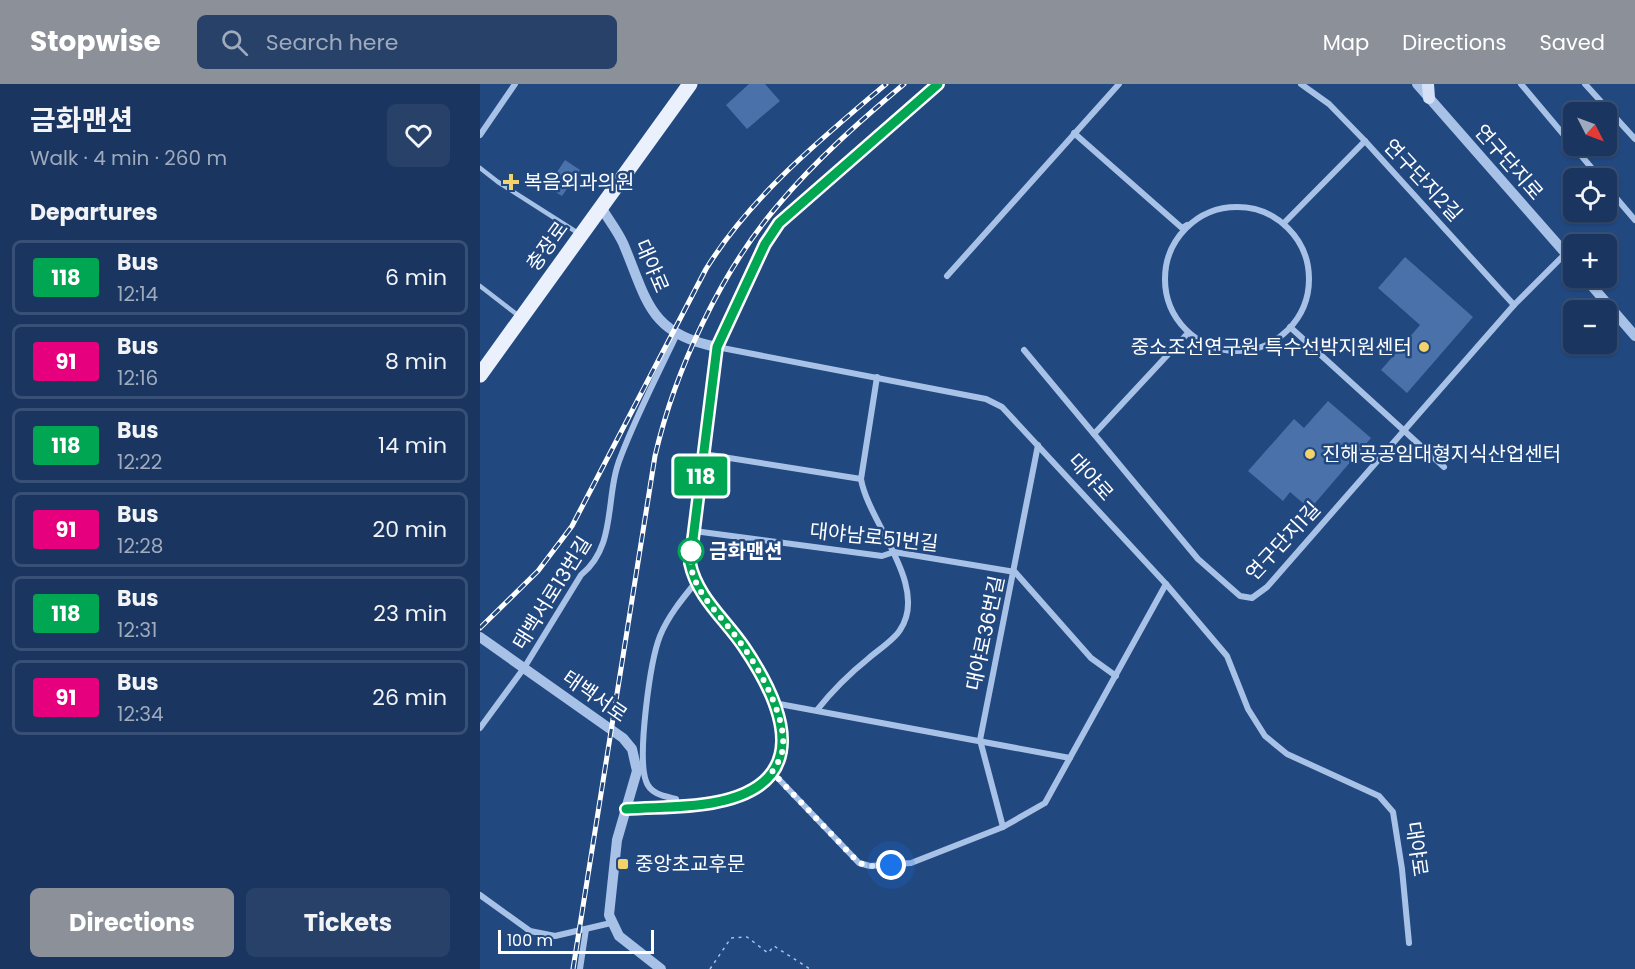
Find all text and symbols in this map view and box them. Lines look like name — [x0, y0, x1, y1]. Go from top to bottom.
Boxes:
search box — [197, 15, 617, 69]
text: Stopwise — [30, 22, 161, 61]
icon: search — [218, 26, 251, 59]
text: Search here — [266, 27, 398, 58]
text: Map — [1323, 28, 1369, 57]
text: Directions — [1402, 28, 1506, 57]
text: Saved — [1539, 28, 1605, 57]
text: 금화맨션 — [30, 101, 133, 140]
north arrow — [1563, 102, 1617, 156]
map controls — [1563, 102, 1617, 354]
button: heart — [387, 104, 450, 167]
street label: 연구단지로 — [1468, 118, 1550, 206]
street label: 연구단지2길 — [1377, 133, 1469, 227]
text: Walk · 4 min · 260 m — [30, 144, 227, 172]
place label: 복음외과의원 — [524, 168, 634, 196]
button: locate — [1563, 168, 1617, 222]
marker: 복음외과의원 — [502, 173, 520, 191]
text: Departures — [30, 197, 158, 228]
street label: 충장로 — [519, 215, 575, 277]
button: + — [1563, 234, 1617, 288]
street label: 대야로 — [628, 235, 676, 297]
text: Bus — [117, 247, 159, 278]
text: 6 min — [385, 262, 447, 293]
text: 118 — [51, 263, 81, 292]
text: 12:14 — [117, 280, 158, 308]
button: − — [1563, 300, 1617, 354]
text: Bus — [117, 331, 159, 362]
place label: 중소조선연구원 특수선박지원센터 — [1131, 333, 1412, 361]
marker: 중소조선연구원 특수선박지원센터 — [1417, 340, 1431, 354]
text: 8 min — [385, 346, 447, 377]
text: 91 — [56, 347, 76, 376]
text: 12:16 — [117, 364, 158, 392]
text: Bus — [117, 415, 159, 446]
text: 14 min — [378, 430, 447, 461]
text: 118 — [51, 431, 81, 460]
place label: 진해공공임대형지식산업센터 — [1322, 440, 1561, 468]
street label: 대야로 — [1062, 447, 1120, 507]
marker: 진해공공임대형지식산업센터 — [1303, 447, 1317, 461]
text: 12:22 — [117, 448, 162, 476]
line badge: 118 — [666, 456, 736, 496]
text: 118 — [686, 462, 716, 491]
street label: 연구단지1길 — [1239, 495, 1327, 587]
text: Bus — [117, 499, 159, 530]
text: 20 min — [373, 514, 447, 545]
text: 91 — [56, 515, 76, 544]
street label: 대야남로51번길 — [808, 516, 940, 558]
street label: 태백서로13번길 — [506, 531, 598, 655]
text: 12:28 — [117, 532, 163, 560]
place label: 금화맨션 — [709, 537, 783, 565]
marker: 금화맨션 — [678, 538, 704, 564]
street label: 대야로36번길 — [959, 573, 1011, 693]
text: Bus — [117, 583, 159, 614]
text: 23 min — [373, 598, 447, 629]
text: 118 — [51, 599, 81, 628]
text: 12:31 — [117, 616, 157, 644]
street label: 태백서로 — [557, 663, 633, 729]
text: Bus — [117, 667, 159, 698]
text: 26 min — [372, 682, 447, 713]
text: 91 — [56, 683, 76, 712]
text: 12:34 — [117, 700, 164, 728]
street label: 대야로 — [1399, 820, 1435, 878]
place label: 중앙초교후문 — [635, 850, 745, 878]
your location — [876, 850, 906, 880]
marker: 중앙초교후문 — [616, 857, 630, 871]
button: Directions — [30, 888, 234, 957]
button: Tickets — [246, 888, 450, 957]
scale bar — [498, 927, 654, 954]
text: 100 m — [507, 929, 553, 952]

